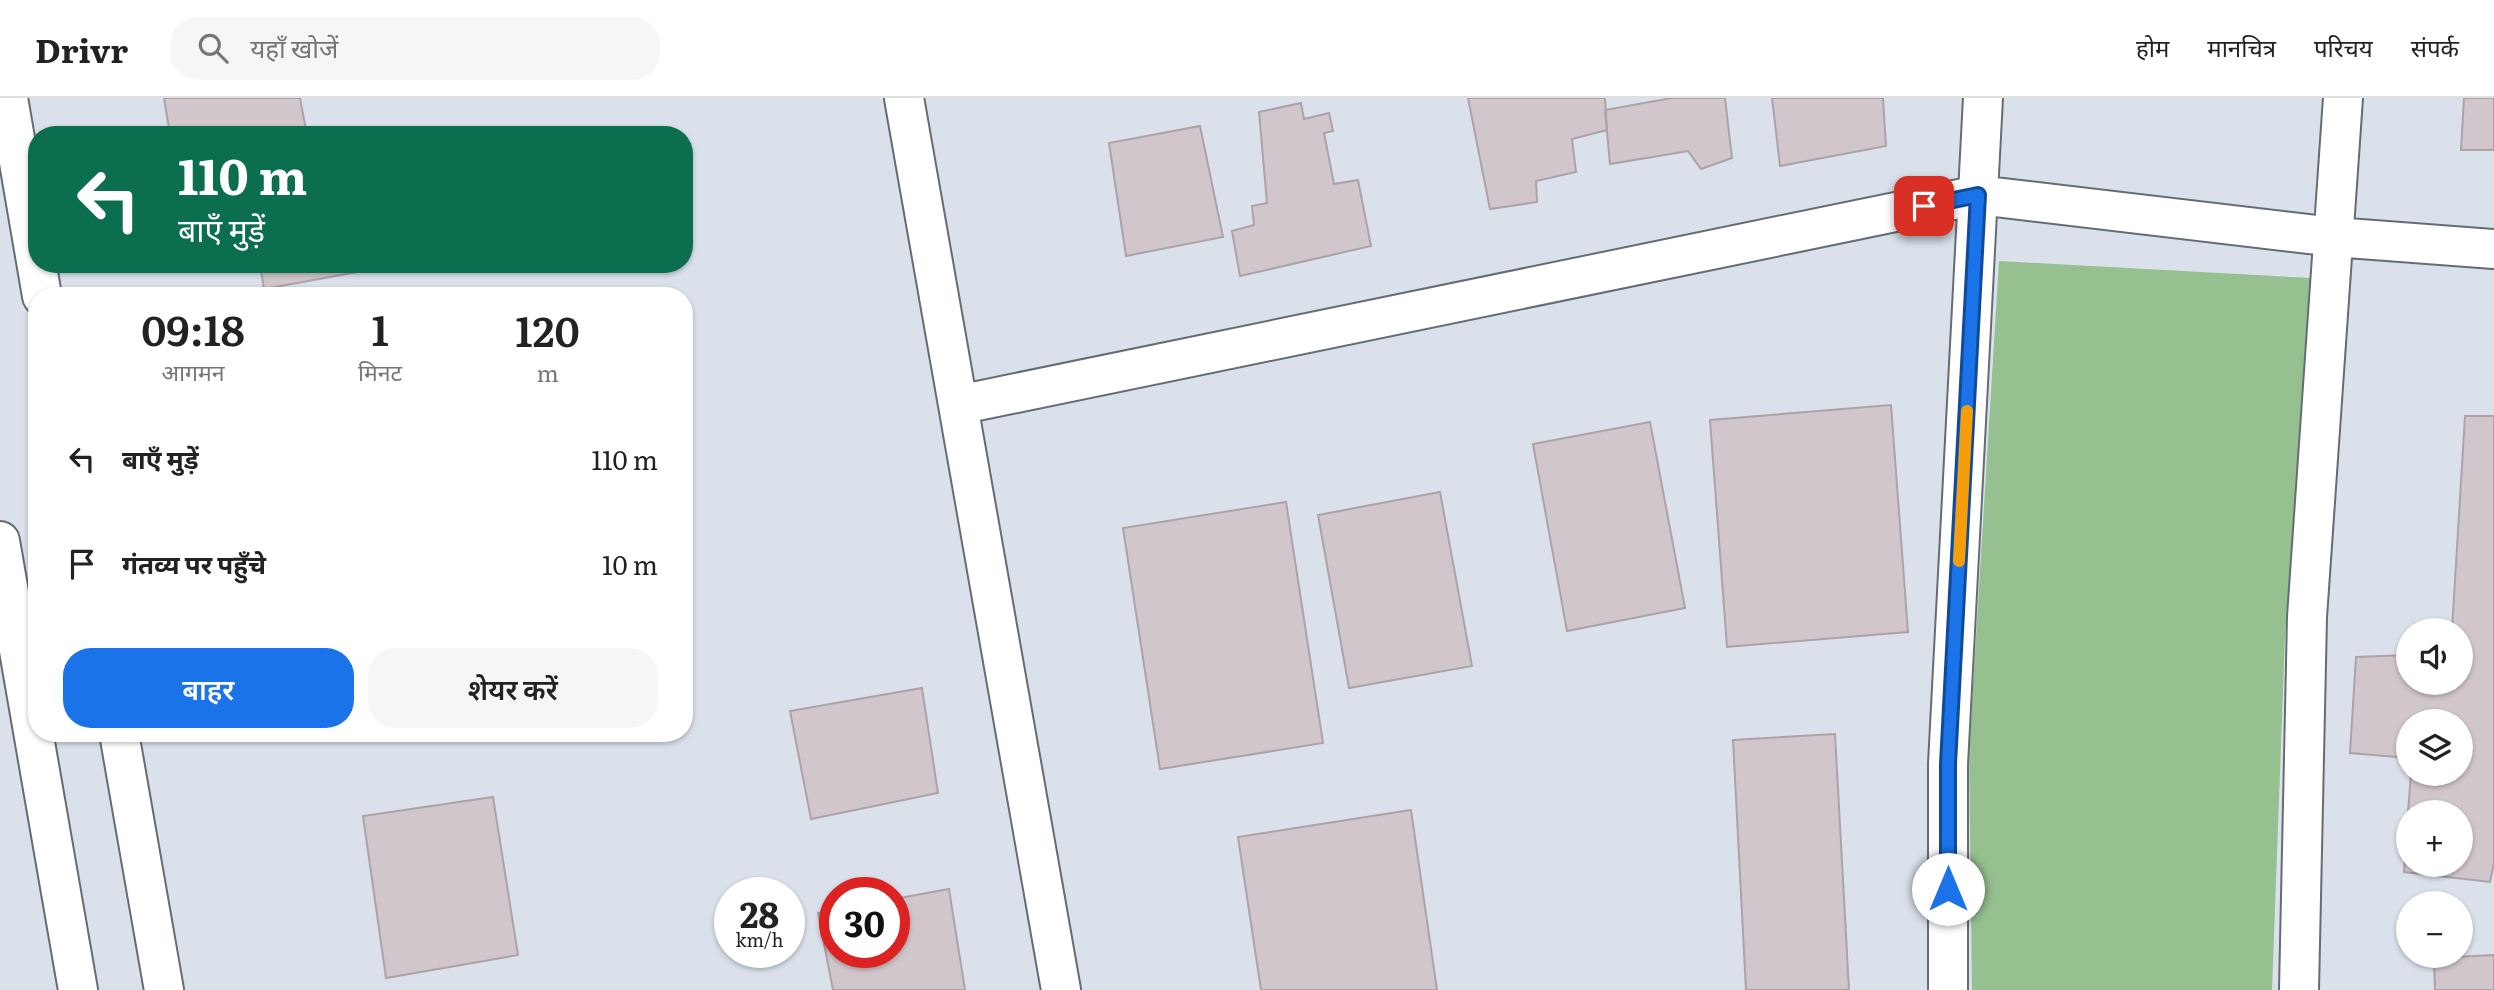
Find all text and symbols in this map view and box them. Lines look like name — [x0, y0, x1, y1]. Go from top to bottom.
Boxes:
search box — [170, 17, 660, 80]
text: Drivr — [35, 24, 128, 73]
text: यहाँ खोजें — [250, 27, 338, 66]
icon: search — [194, 29, 232, 67]
text: होम — [2136, 29, 2169, 64]
text: मानचित्र — [2207, 29, 2276, 64]
text: परिचय — [2314, 29, 2373, 64]
text: संपर्क — [2411, 29, 2459, 64]
text: 110 m — [178, 137, 307, 210]
icon: left — [63, 154, 154, 245]
pin — [1894, 176, 1954, 236]
icon: arrive — [1905, 187, 1943, 225]
text: बाएँ मुड़ें — [178, 204, 265, 252]
text: 09:18 — [141, 297, 245, 359]
text: 1 — [371, 297, 389, 359]
text: 120 — [515, 298, 580, 360]
text: आगमन — [162, 354, 225, 388]
text: मिनट — [358, 354, 402, 388]
text: m — [536, 355, 559, 389]
text: बाएँ मुड़ें — [122, 438, 199, 477]
text: 110 m — [591, 439, 658, 478]
icon: left — [63, 440, 101, 478]
text: गंतव्य पर पहुँचे — [122, 543, 266, 582]
text: 10 m — [602, 544, 658, 583]
icon: arrive — [63, 545, 101, 583]
map controls — [2396, 618, 2473, 968]
button: sound — [2396, 618, 2473, 695]
button: बाहर — [63, 648, 354, 728]
button: शेयर करें — [368, 648, 658, 728]
button: layers — [2396, 709, 2473, 786]
button: + — [2396, 800, 2473, 877]
position arrow — [1911, 852, 1985, 926]
speed limit sign: 30 — [819, 877, 910, 968]
text: 28 — [740, 887, 779, 939]
button: − — [2396, 891, 2473, 968]
text: km/h — [736, 926, 783, 953]

